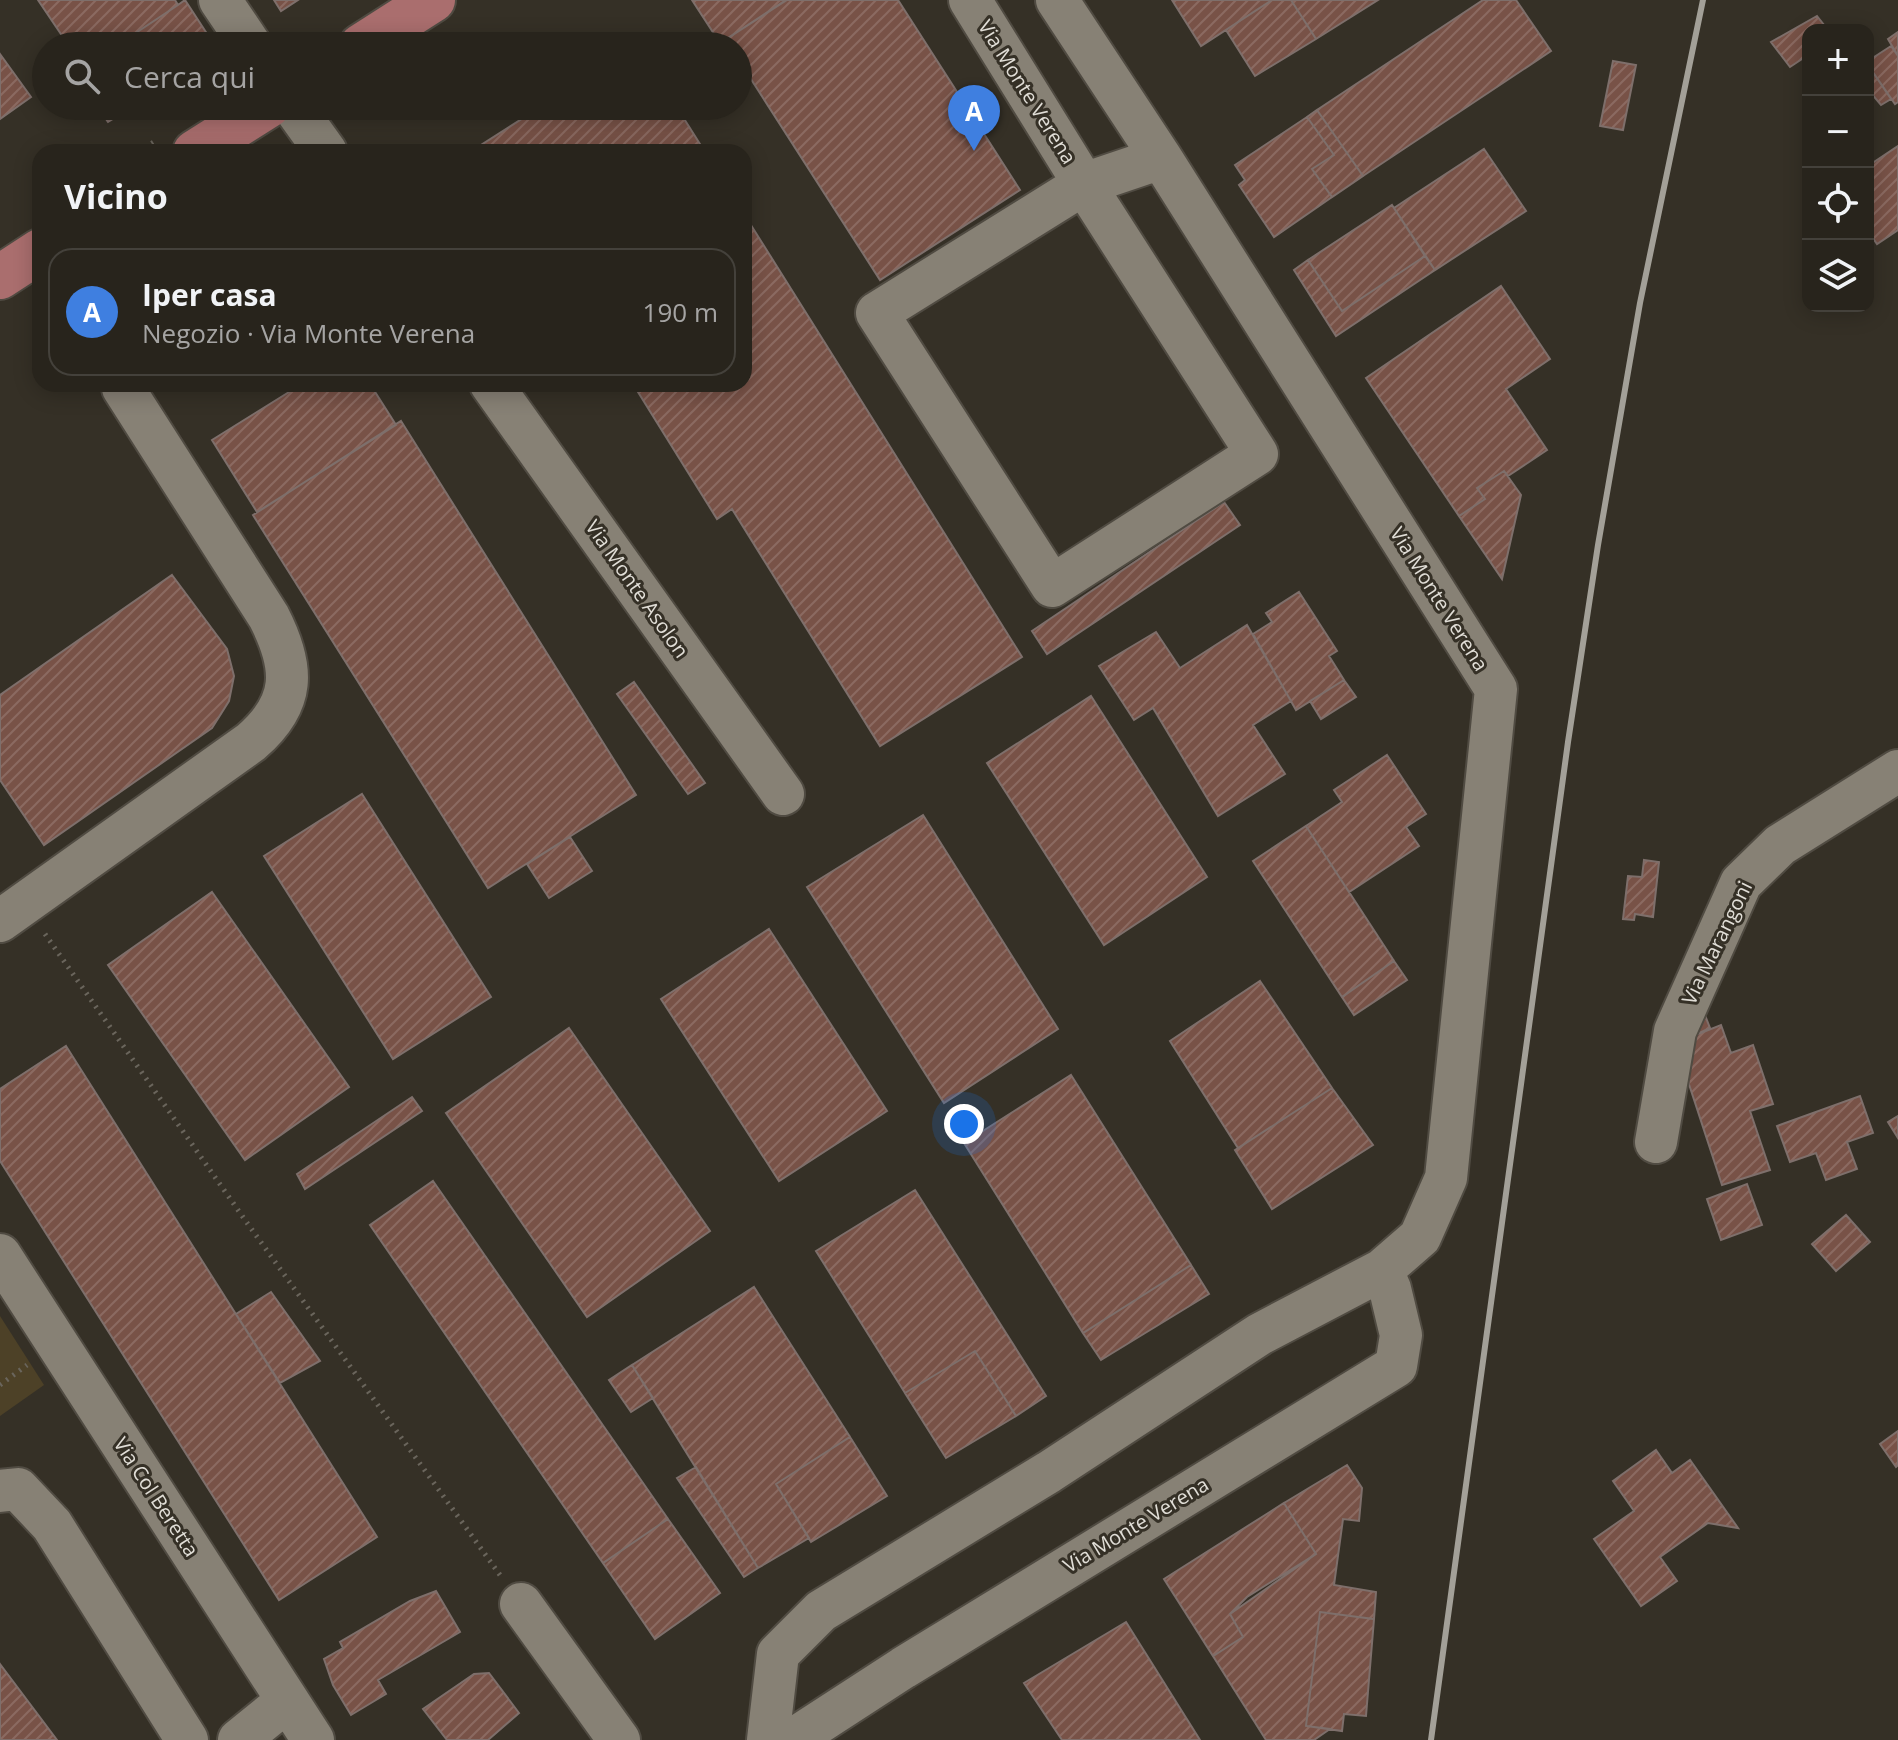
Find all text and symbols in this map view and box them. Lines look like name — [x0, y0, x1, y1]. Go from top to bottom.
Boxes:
street label: Via Monte Verena — [972, 15, 1083, 169]
map controls — [1802, 24, 1874, 312]
button: + — [1802, 24, 1874, 96]
search box — [32, 32, 752, 120]
icon: search — [60, 54, 104, 98]
text: Cerca qui — [124, 56, 255, 97]
pin: A — [948, 85, 1000, 151]
button: − — [1802, 96, 1874, 168]
button: locate — [1802, 168, 1874, 240]
text: Vicino — [64, 173, 168, 219]
button: layers — [1802, 240, 1874, 312]
text: Iper casa — [142, 274, 277, 315]
text: A — [83, 294, 101, 330]
text: 190 m — [643, 294, 718, 330]
text: Negozio · Via Monte Verena — [142, 315, 475, 351]
street label: Via Monte Asolon — [580, 514, 695, 663]
street label: Via Monte Verena — [1384, 522, 1495, 676]
street label: Via Marangoni — [1675, 877, 1758, 1009]
your location — [944, 1104, 984, 1144]
street label: Via Col Beretta — [108, 1432, 205, 1562]
street label: Via Monte Verena — [1058, 1470, 1213, 1579]

